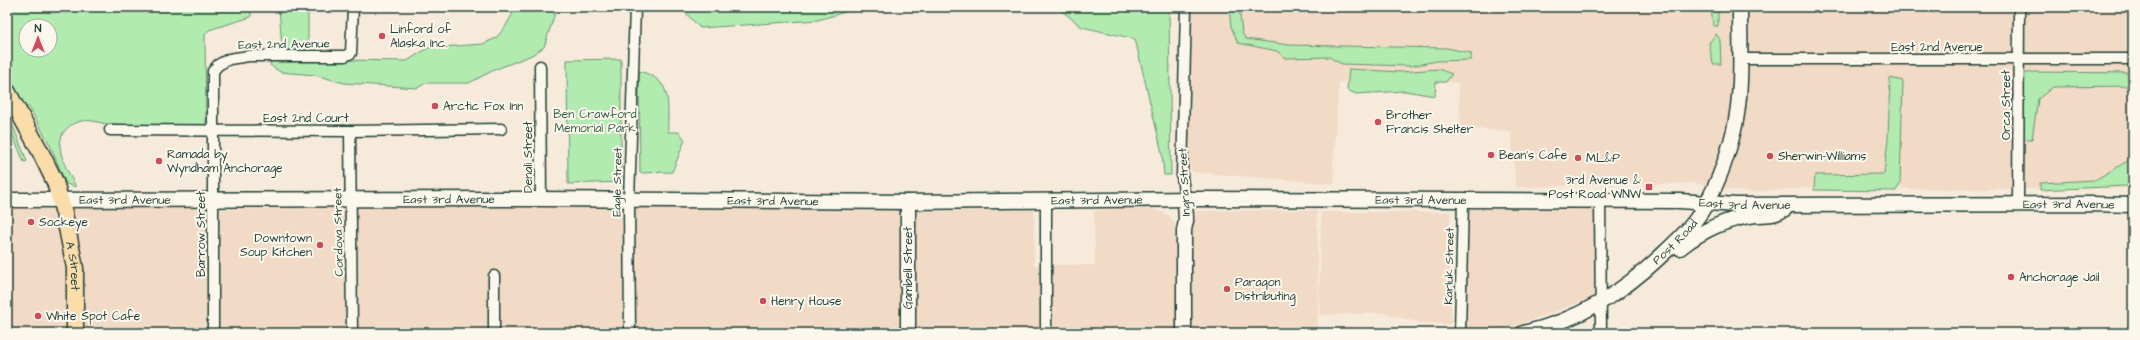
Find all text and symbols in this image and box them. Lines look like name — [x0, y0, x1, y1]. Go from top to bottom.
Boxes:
north arrow — [18, 18, 58, 58]
text: N — [35, 21, 42, 36]
place label: Linford of Alaska Inc. — [390, 21, 452, 52]
marker: Linford of Alaska Inc. — [377, 31, 387, 41]
street label: East 2nd Avenue — [238, 35, 331, 54]
street label: East 2nd Avenue — [1891, 39, 1983, 56]
street label: Orca Street — [1998, 70, 2015, 140]
place label: Arctic Fox Inn — [443, 98, 523, 115]
marker: Arctic Fox Inn — [430, 101, 440, 111]
park label: Ben Crawford Memorial Park — [553, 106, 637, 137]
place label: Brother Francis Shelter — [1386, 107, 1474, 138]
street label: East 2nd Court — [263, 110, 349, 127]
marker: Brother Francis Shelter — [1373, 117, 1383, 127]
street label: Denali Street — [520, 121, 537, 193]
place label: Ramada by Wyndham Anchorage — [167, 146, 283, 178]
street label: Eagle Street — [608, 147, 628, 217]
street label: Ingra Street — [1174, 147, 1196, 217]
place label: Bean's Cafe — [1499, 147, 1568, 164]
place label: Sherwin-Williams — [1778, 148, 1866, 165]
marker: Bean's Cafe — [1486, 150, 1496, 160]
place label: ML&P — [1586, 150, 1620, 167]
marker: Sherwin-Williams — [1765, 151, 1775, 161]
marker: ML&P — [1573, 153, 1583, 163]
marker: Ramada by Wyndham Anchorage — [154, 156, 164, 166]
place label: 3rd Avenue & Post Road WNW — [1548, 172, 1642, 203]
marker: 3rd Avenue & Post Road WNW — [1644, 182, 1654, 192]
street label: Cordova Street — [329, 187, 348, 277]
street label: Barrow Street — [193, 191, 210, 277]
street label: East 3rd Avenue — [403, 191, 495, 208]
street label: East 3rd Avenue — [79, 192, 171, 209]
street label: East 3rd Avenue — [1051, 192, 1143, 210]
street label: East 3rd Avenue — [1375, 192, 1467, 209]
street label: East 3rd Avenue — [727, 193, 819, 210]
street label: East 3rd Avenue — [1698, 194, 1791, 214]
street label: East 3rd Avenue — [2023, 196, 2115, 214]
place label: Sockeye — [39, 214, 89, 232]
street label: Post Road — [1649, 216, 1702, 269]
marker: Sockeye — [26, 217, 36, 227]
street label: Gambell Street — [900, 227, 917, 309]
street label: Karluk Street — [1440, 227, 1459, 305]
place label: Downtown Soup Kitchen — [240, 230, 312, 261]
street label: A Street — [61, 240, 83, 291]
marker: Downtown Soup Kitchen — [315, 240, 325, 250]
place label: Anchorage Jail — [2019, 269, 2099, 287]
marker: Anchorage Jail — [2006, 272, 2016, 282]
place label: Paragon Distributing — [1235, 274, 1296, 306]
marker: Paragon Distributing — [1222, 284, 1232, 294]
place label: Henry House — [771, 293, 842, 311]
marker: Henry House — [758, 296, 768, 306]
place label: White Spot Cafe — [46, 308, 141, 325]
marker: White Spot Cafe — [33, 311, 43, 321]

